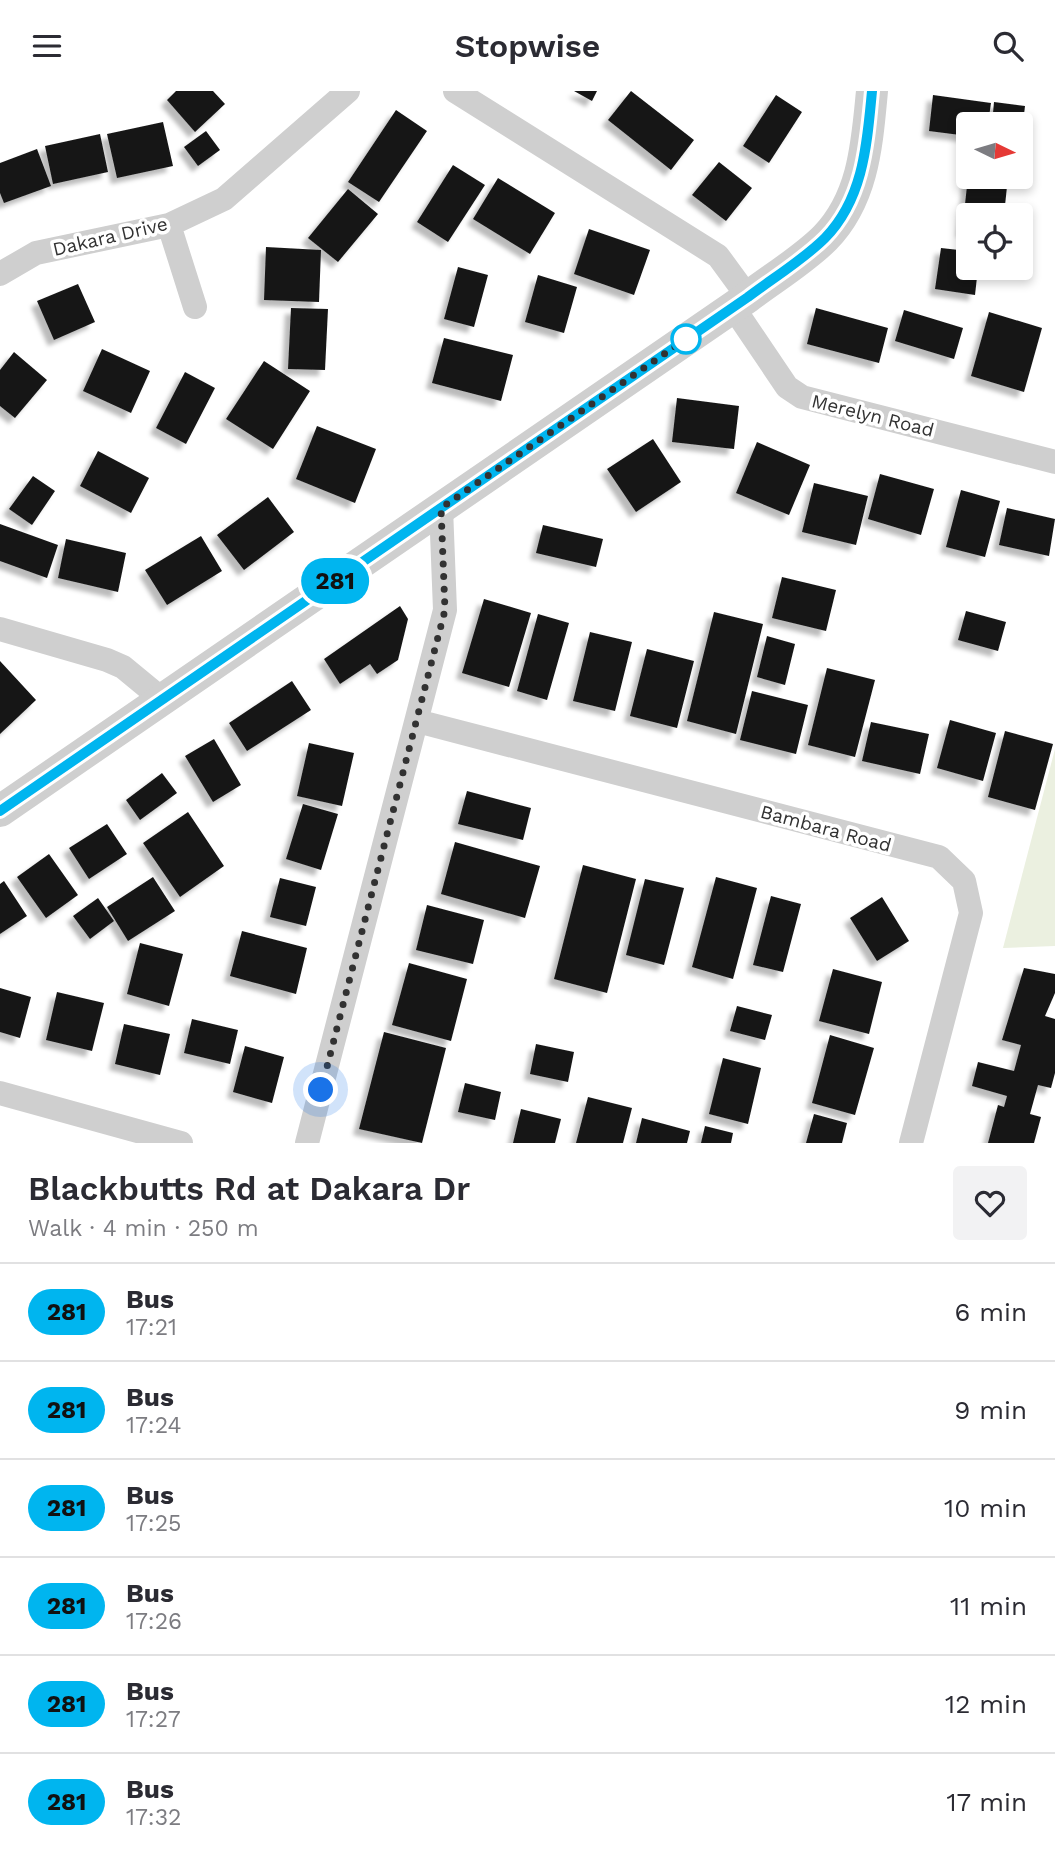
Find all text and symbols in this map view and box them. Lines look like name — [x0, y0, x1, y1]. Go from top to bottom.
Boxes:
icon: menu — [28, 27, 66, 65]
text: Stopwise — [455, 27, 600, 65]
icon: search — [989, 27, 1027, 65]
north arrow — [956, 112, 1032, 189]
map controls — [956, 112, 1033, 280]
button: locate — [956, 203, 1033, 280]
street label: Dakara Drive — [50, 212, 170, 261]
unlabelled marker — [671, 324, 701, 354]
street label: Merelyn Road — [809, 389, 936, 442]
line badge: 281 — [295, 558, 375, 604]
text: 281 — [315, 567, 355, 595]
street label: Bambara Road — [758, 800, 894, 857]
your location — [303, 1072, 338, 1107]
button: heart — [953, 1166, 1027, 1240]
text: Blackbutts Rd at Dakara Dr — [28, 1169, 470, 1208]
text: Walk · 4 min · 250 m — [28, 1215, 259, 1242]
text: Bus — [126, 1284, 174, 1314]
text: 6 min — [955, 1297, 1027, 1327]
text: 281 — [47, 1298, 86, 1326]
text: 17:21 — [126, 1314, 177, 1341]
text: Bus — [126, 1382, 174, 1412]
text: 9 min — [954, 1395, 1027, 1425]
text: 281 — [47, 1396, 86, 1424]
text: 17:24 — [126, 1412, 181, 1439]
text: Bus — [126, 1480, 174, 1510]
text: 10 min — [944, 1493, 1027, 1523]
text: 281 — [47, 1494, 86, 1522]
text: 17:25 — [126, 1510, 181, 1537]
text: Bus — [126, 1578, 174, 1608]
text: 11 min — [950, 1591, 1027, 1621]
text: 281 — [47, 1592, 86, 1620]
text: 17:26 — [126, 1608, 182, 1635]
text: Bus — [126, 1676, 174, 1706]
text: 12 min — [945, 1689, 1027, 1719]
text: 281 — [47, 1690, 86, 1718]
text: 17:27 — [126, 1706, 181, 1733]
text: Bus — [126, 1774, 174, 1804]
text: 17 min — [946, 1787, 1027, 1817]
text: 281 — [47, 1788, 86, 1816]
text: 17:32 — [126, 1804, 182, 1831]

